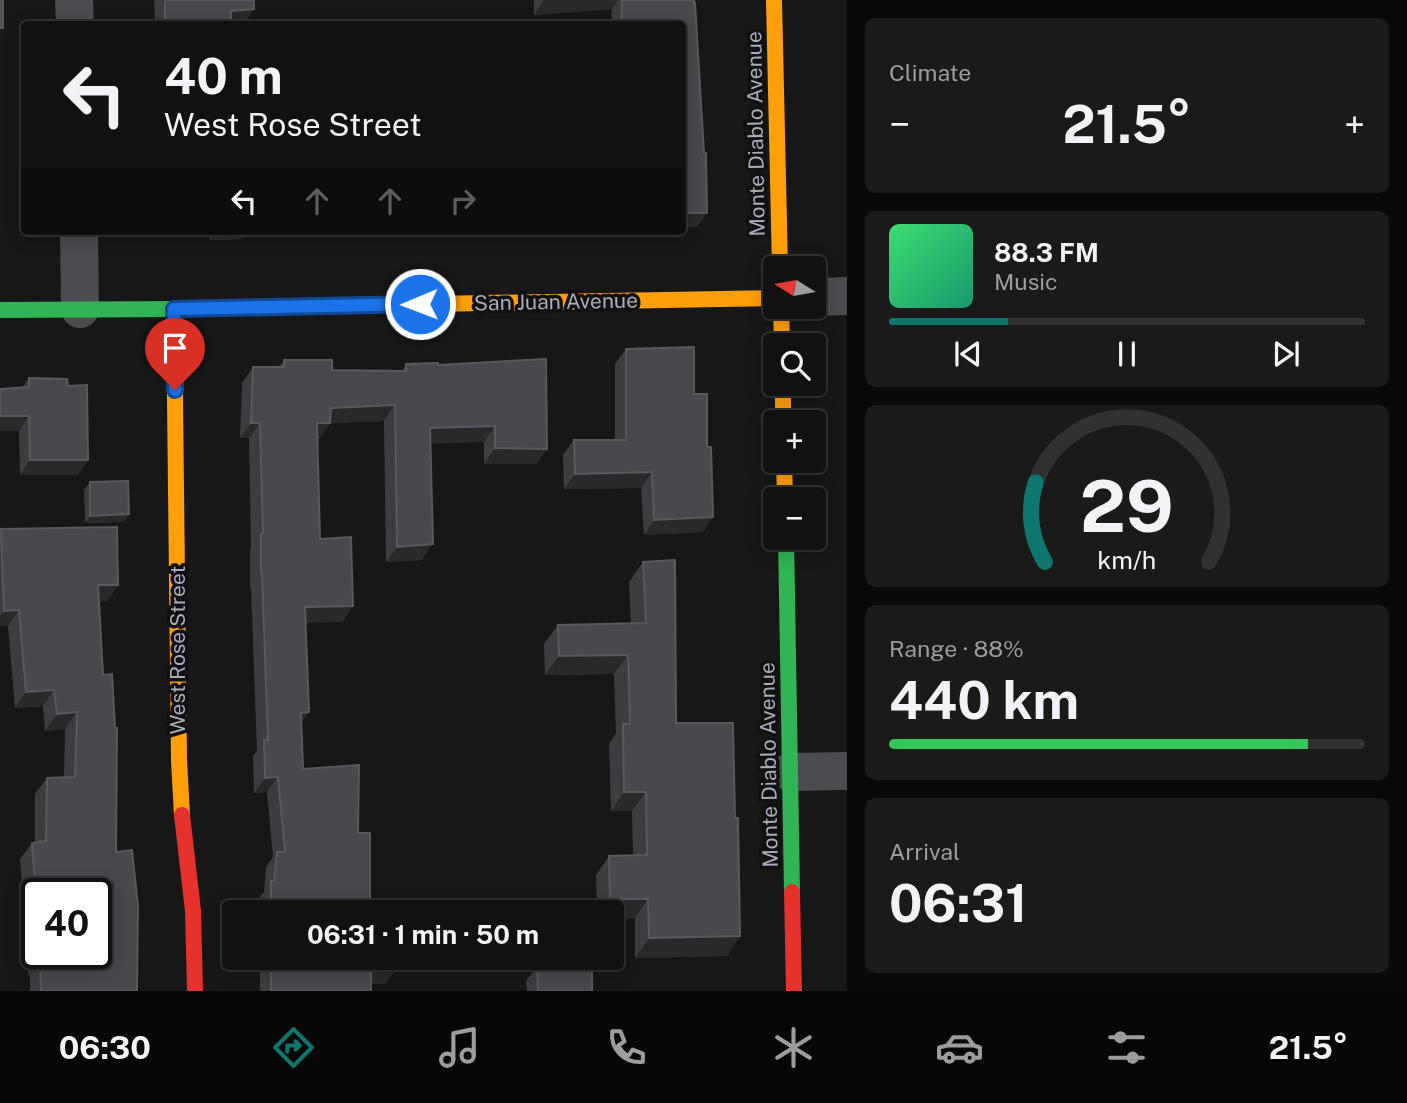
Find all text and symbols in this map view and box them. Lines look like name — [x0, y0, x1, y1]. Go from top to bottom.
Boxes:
street label: Monte Diablo Avenue — [741, 31, 770, 237]
text: 40 m — [164, 47, 283, 105]
icon: left — [49, 49, 140, 140]
text: Climate — [889, 59, 971, 86]
text: 21.5° — [1062, 94, 1192, 155]
text: − — [889, 102, 910, 147]
text: + — [1344, 102, 1365, 147]
text: West Rose Street — [164, 106, 422, 143]
icon: left — [225, 182, 263, 220]
icon: ahead — [298, 182, 336, 220]
icon: ahead — [371, 182, 409, 220]
icon: right — [444, 182, 482, 220]
text: 88.3 FM — [994, 237, 1099, 268]
north arrow — [763, 256, 826, 318]
map controls — [763, 256, 826, 550]
position arrow — [383, 267, 457, 341]
text: Music — [994, 268, 1058, 295]
street label: San Juan Avenue — [474, 288, 638, 315]
pin — [145, 318, 205, 390]
icon: arrive — [156, 329, 194, 367]
button: search — [763, 333, 826, 396]
icon: previous — [949, 335, 987, 373]
icon: pause — [1108, 335, 1146, 373]
icon: next — [1267, 335, 1305, 373]
button: + — [763, 410, 826, 473]
text: 29 — [1080, 463, 1174, 548]
button: − — [763, 487, 826, 550]
text: km/h — [1098, 544, 1156, 574]
street label: West Rose Street — [165, 565, 190, 735]
text: Range · 88% — [889, 635, 1024, 662]
street label: Monte Diablo Avenue — [754, 662, 783, 868]
text: 440 km — [889, 670, 1079, 731]
text: Arrival — [889, 838, 960, 865]
text: 06:31 — [889, 873, 1028, 934]
speed limit sign: 40 — [21, 878, 112, 969]
text: 06:31 · 1 min · 50 m — [307, 919, 539, 950]
icon: directions — [269, 1023, 318, 1072]
icon: music — [435, 1023, 484, 1072]
icon: phone — [602, 1023, 651, 1072]
icon: climate — [769, 1023, 818, 1072]
icon: car — [935, 1023, 984, 1072]
icon: filters — [1102, 1023, 1151, 1072]
text: 06:30 — [59, 1029, 151, 1066]
text: 21.5° — [1269, 1029, 1348, 1066]

